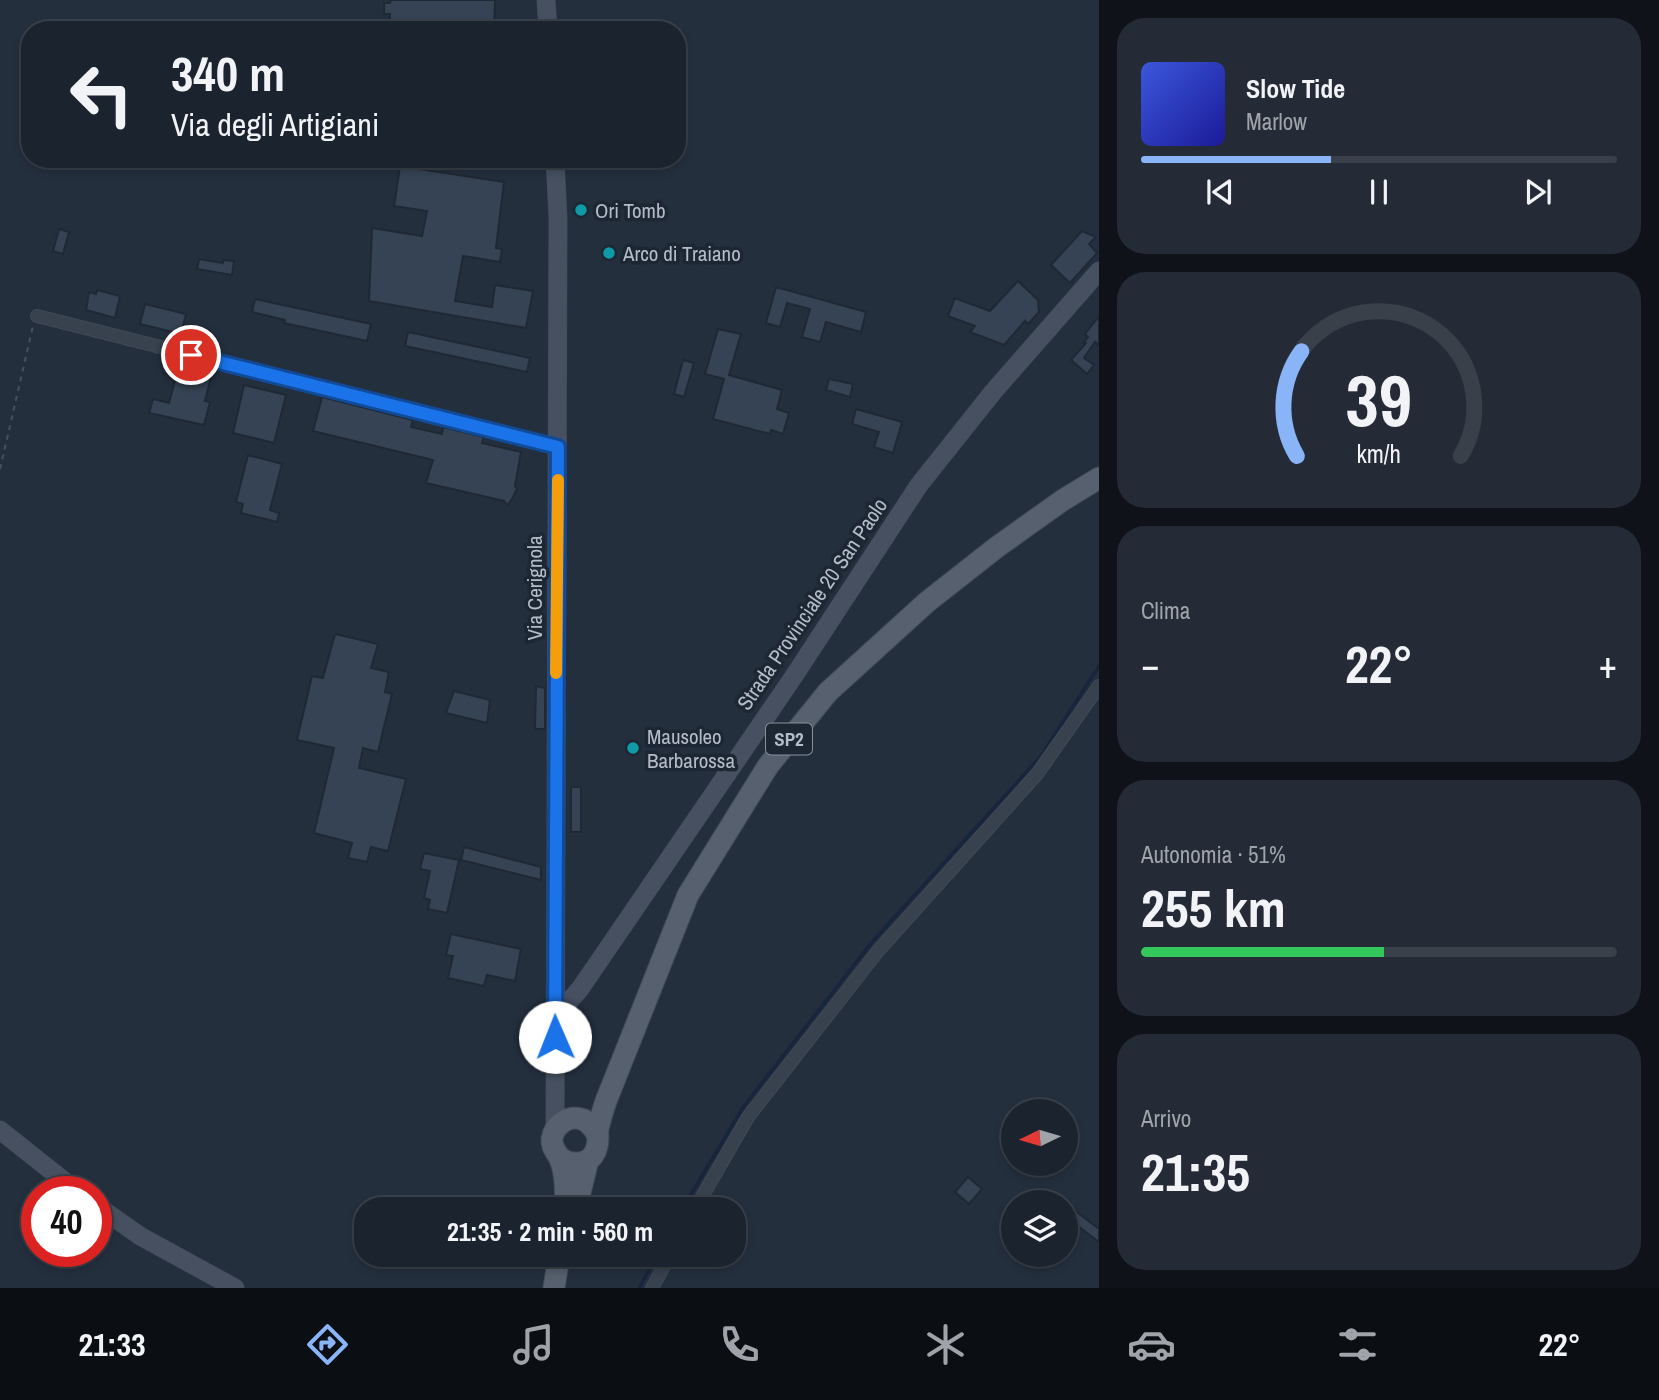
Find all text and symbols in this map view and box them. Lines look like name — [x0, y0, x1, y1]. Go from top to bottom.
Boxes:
text: 340 m — [171, 40, 285, 106]
icon: left — [56, 49, 147, 140]
text: Slow Tide — [1246, 71, 1345, 106]
text: Via degli Artigiani — [171, 103, 379, 146]
text: Marlow — [1246, 106, 1307, 137]
icon: previous — [1201, 173, 1239, 211]
icon: pause — [1360, 173, 1398, 211]
icon: next — [1519, 173, 1557, 211]
place label: Ori Tomb — [595, 196, 666, 225]
marker: Ori Tomb — [573, 202, 589, 218]
place label: Arco di Traiano — [622, 239, 741, 268]
marker: Arco di Traiano — [601, 245, 617, 261]
pin — [161, 325, 221, 385]
icon: arrive — [172, 336, 210, 374]
text: 39 — [1346, 351, 1412, 449]
text: km/h — [1357, 437, 1401, 471]
street label: Strada Provinciale 20 San Paolo — [730, 492, 894, 716]
street label: Via Cerignola — [520, 535, 549, 641]
text: Clima — [1141, 595, 1190, 626]
text: 22° — [1345, 629, 1413, 699]
text: − — [1141, 639, 1159, 690]
text: + — [1599, 639, 1617, 690]
place label: Mausoleo Barbarossa — [647, 722, 735, 775]
road number: SP2 — [766, 724, 812, 754]
marker: Mausoleo Barbarossa — [625, 740, 641, 756]
text: Autonomia · 51% — [1141, 839, 1286, 870]
text: 255 km — [1141, 873, 1286, 943]
position arrow — [518, 1000, 592, 1074]
north arrow — [1001, 1099, 1078, 1176]
map controls — [1001, 1099, 1078, 1267]
text: Arrivo — [1141, 1103, 1191, 1134]
text: 21:35 — [1141, 1137, 1250, 1207]
speed limit sign: 40 — [21, 1176, 112, 1267]
button: layers — [1001, 1190, 1078, 1267]
text: 21:35 · 2 min · 560 m — [447, 1214, 653, 1249]
icon: directions — [303, 1320, 352, 1369]
icon: music — [509, 1320, 558, 1369]
icon: phone — [715, 1320, 764, 1369]
icon: climate — [921, 1320, 970, 1369]
icon: car — [1127, 1320, 1176, 1369]
icon: filters — [1333, 1320, 1382, 1369]
text: 21:33 — [78, 1323, 146, 1366]
text: 22° — [1538, 1323, 1580, 1366]

